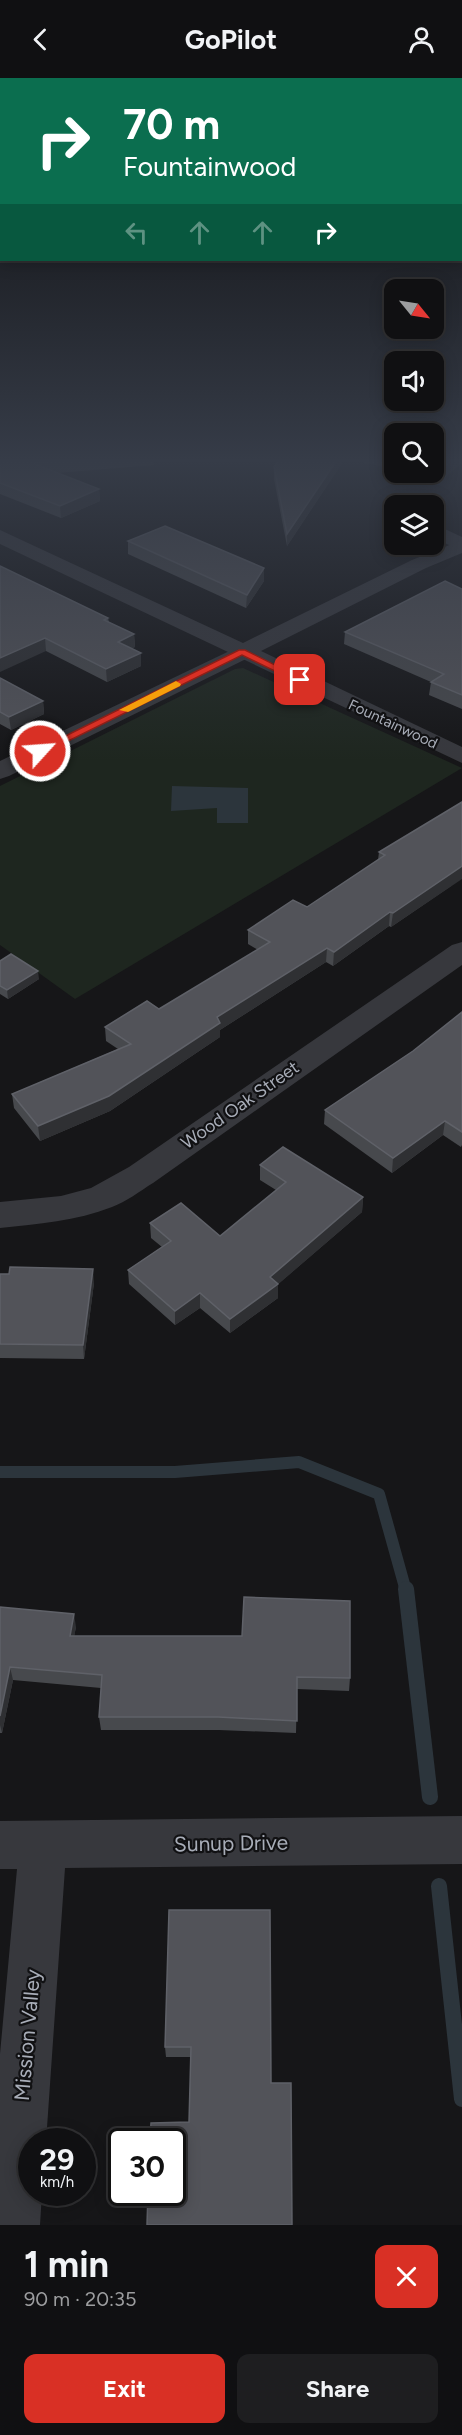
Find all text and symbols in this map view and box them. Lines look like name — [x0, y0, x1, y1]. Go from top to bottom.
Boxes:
icon: back — [24, 23, 57, 56]
text: GoPilot — [185, 23, 277, 56]
icon: person — [405, 23, 438, 56]
text: 70 m — [123, 99, 220, 150]
icon: right — [24, 102, 102, 180]
text: Fountainwood — [123, 150, 296, 183]
icon: left — [120, 216, 153, 249]
icon: ahead — [183, 216, 216, 249]
icon: ahead — [246, 216, 279, 249]
icon: right — [309, 216, 342, 249]
north arrow — [384, 279, 444, 339]
map controls — [384, 279, 444, 555]
button: sound — [384, 351, 444, 411]
button: search — [384, 423, 444, 483]
button: layers — [384, 495, 444, 555]
pin — [274, 654, 325, 705]
icon: arrive — [283, 663, 316, 696]
street label: Fountainwood — [346, 695, 440, 753]
position arrow — [8, 719, 72, 783]
street label: Wood Oak Street — [177, 1056, 303, 1154]
street label: Sunup Drive — [174, 1830, 288, 1856]
street label: Mission Valley — [9, 1968, 45, 2102]
speed limit sign: 30 — [108, 2128, 186, 2206]
text: 29 — [40, 2141, 74, 2178]
text: km/h — [40, 2173, 74, 2191]
text: 1 min — [24, 2243, 109, 2286]
button: close — [375, 2245, 438, 2308]
text: 90 m · 20:35 — [24, 2287, 137, 2311]
button: Exit — [24, 2354, 225, 2423]
button: Share — [237, 2354, 438, 2423]

